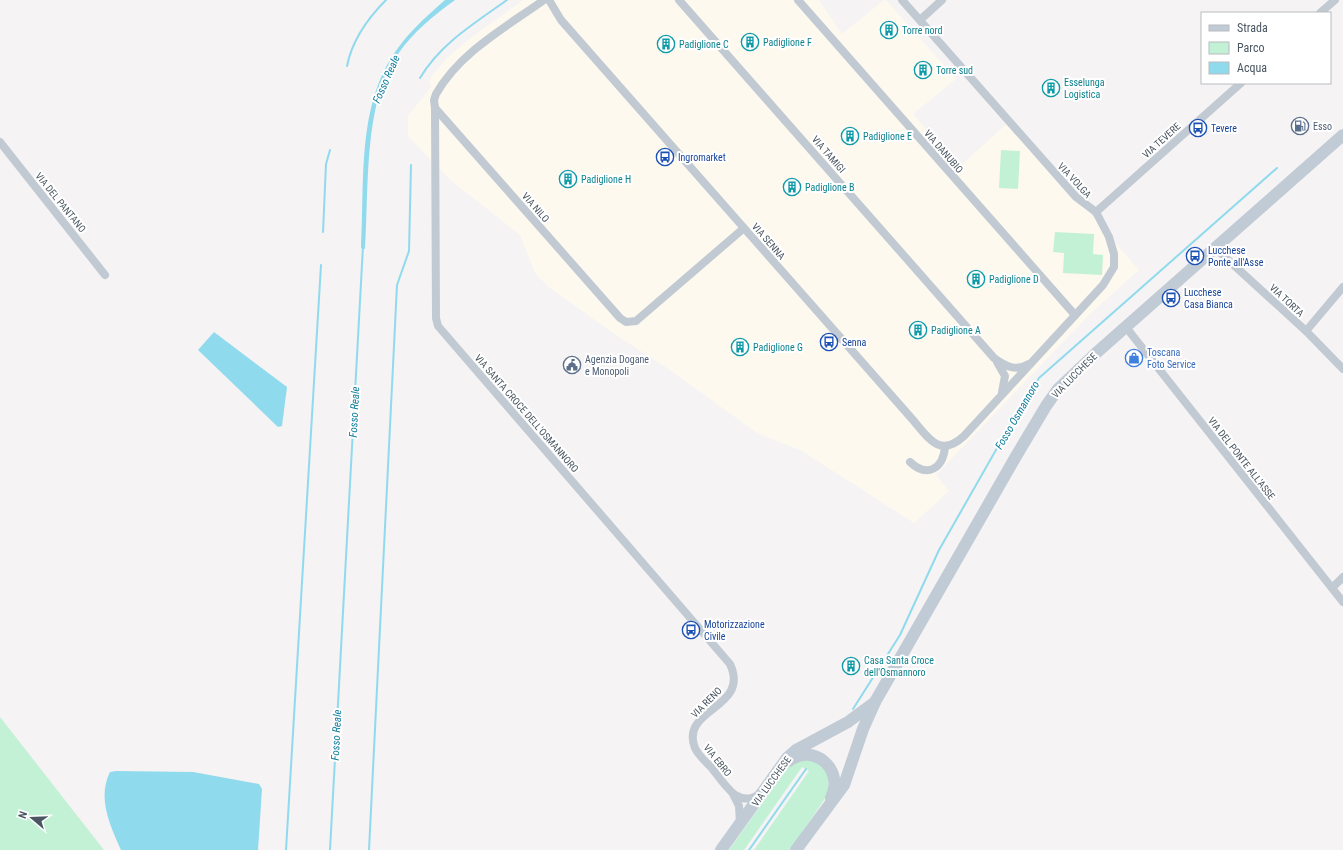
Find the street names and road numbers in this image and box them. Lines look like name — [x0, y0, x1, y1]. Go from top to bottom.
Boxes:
street label: VIA TEVERE — [1140, 121, 1183, 160]
street label: VIA DANUBIO — [922, 128, 965, 175]
street label: VIA TAMIGI — [810, 134, 848, 175]
street label: VIA VOLGA — [1056, 161, 1094, 200]
street label: VIA DEL PANTANO — [33, 170, 88, 234]
street label: VIA NILO — [520, 190, 551, 224]
street label: VIA SENNA — [750, 221, 788, 262]
street label: VIA TORTA — [1267, 282, 1306, 319]
street label: VIA LUCCHESE — [1050, 351, 1099, 400]
street label: VIA SANTA CROCE DELL'OSMANNORO — [472, 352, 581, 474]
street label: VIA DEL PONTE ALL'ASSE — [1206, 415, 1277, 502]
street label: VIA RENO — [689, 685, 724, 720]
street label: VIA EBRO — [701, 742, 734, 779]
street label: VIA LUCCHESE — [750, 754, 793, 808]

